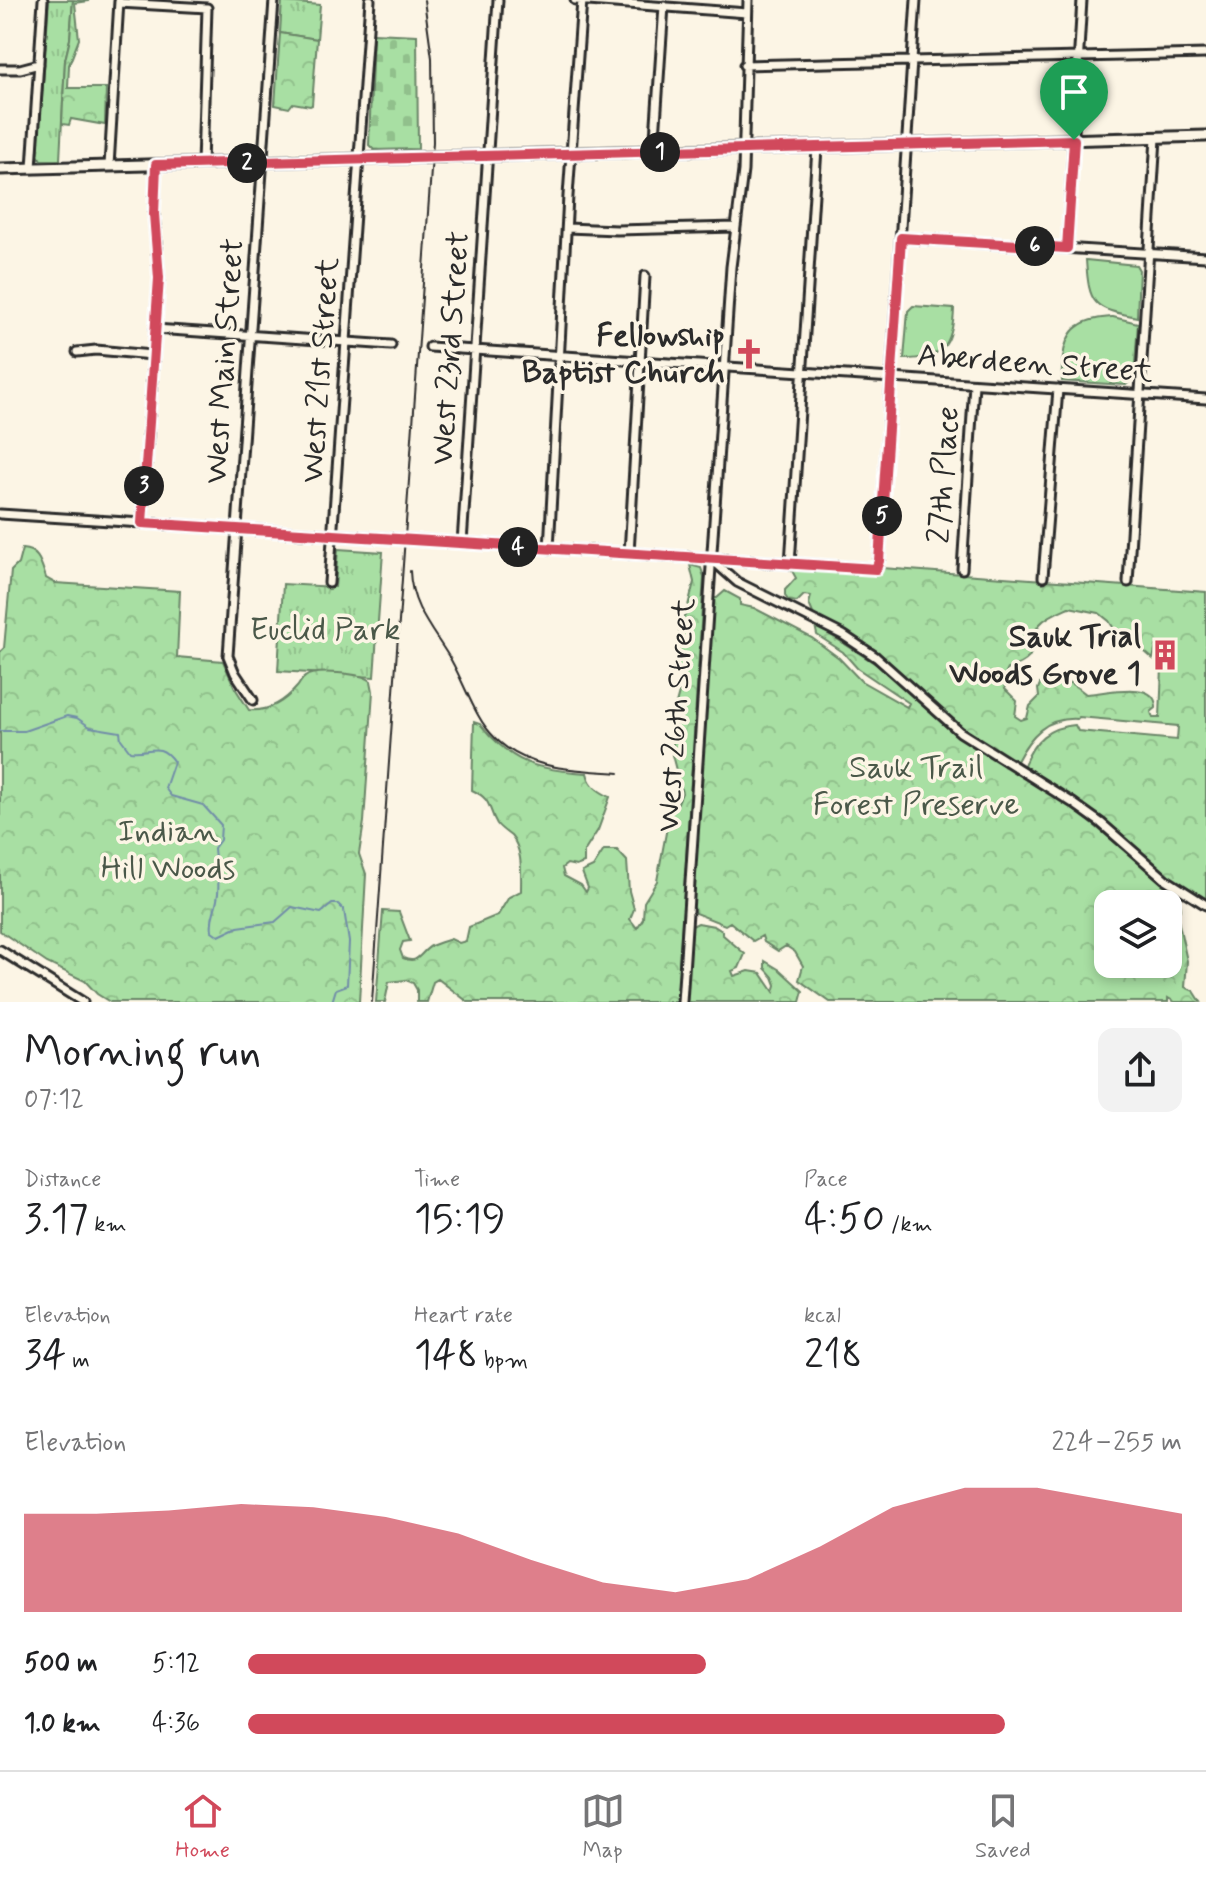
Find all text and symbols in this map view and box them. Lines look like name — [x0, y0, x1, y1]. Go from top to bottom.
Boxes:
pin — [1040, 58, 1108, 140]
icon: arrive — [1052, 70, 1096, 114]
pin: 1 — [640, 132, 680, 172]
text: 1 — [655, 138, 665, 166]
pin: 2 — [227, 143, 267, 183]
text: 2 — [242, 149, 252, 177]
pin: 6 — [1015, 226, 1055, 266]
street label: West 23rd Street — [422, 230, 480, 466]
text: 6 — [1029, 232, 1041, 260]
street label: West Main Street — [195, 237, 255, 485]
street label: West 21st Street — [292, 256, 350, 484]
place label: Fellowship Baptist Church — [522, 315, 725, 394]
street label: Aberdeen Street — [916, 335, 1155, 393]
church icon: Fellowship Baptist Church — [732, 337, 766, 371]
street label: 27th Place — [918, 405, 970, 545]
pin: 3 — [124, 466, 164, 506]
text: 3 — [139, 472, 149, 500]
pin: 5 — [862, 496, 902, 536]
text: 5 — [875, 502, 889, 530]
pin: 4 — [498, 527, 538, 567]
text: 4 — [512, 533, 524, 561]
street label: West 26th Street — [648, 596, 706, 834]
park label: Euclid Park — [250, 609, 400, 651]
place label: Sauk Trial Woods Grove 1 — [949, 616, 1141, 695]
building icon: Sauk Trial Woods Grove 1 — [1148, 638, 1182, 672]
park label: Sauk Trail Forest Preserve — [813, 747, 1019, 826]
park label: Indian Hill Woods — [101, 811, 235, 890]
map controls — [1094, 890, 1182, 978]
button: layers — [1094, 890, 1182, 978]
text: Morning run — [24, 1024, 261, 1082]
button: share — [1098, 1028, 1182, 1112]
text: 07:12 — [24, 1083, 84, 1117]
text: Distance — [24, 1166, 101, 1194]
text: Time — [414, 1166, 460, 1194]
text: Pace — [804, 1166, 848, 1194]
text: 3.17 — [24, 1194, 88, 1246]
text: 15:19 — [414, 1194, 506, 1246]
text: 4:50 — [804, 1194, 885, 1246]
text: km — [88, 1211, 126, 1239]
text: /km — [885, 1211, 932, 1239]
text: Elevation — [24, 1302, 111, 1330]
text: Heart rate — [414, 1302, 513, 1330]
text: kcal — [804, 1302, 841, 1330]
text: 34 — [24, 1330, 66, 1382]
text: 148 — [414, 1330, 478, 1382]
text: 218 — [804, 1330, 862, 1382]
text: m — [66, 1347, 90, 1375]
text: bpm — [478, 1347, 528, 1375]
text: Elevation — [24, 1426, 126, 1460]
text: 224–255 m — [1051, 1426, 1182, 1460]
text: 500 m — [24, 1647, 98, 1681]
text: 5:12 — [152, 1647, 200, 1681]
text: 1.0 km — [24, 1707, 101, 1741]
text: 4:36 — [152, 1707, 200, 1741]
tab: Home — [175, 1789, 230, 1865]
tab: Map — [581, 1789, 625, 1865]
tab: Saved — [975, 1789, 1031, 1865]

